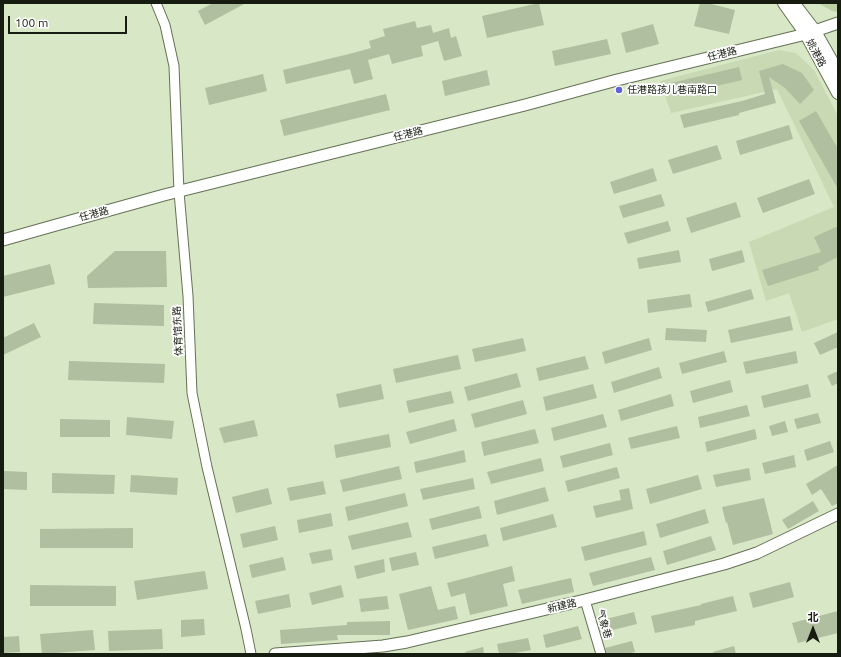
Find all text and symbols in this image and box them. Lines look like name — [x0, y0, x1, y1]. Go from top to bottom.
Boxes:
scale bar — [10, 8, 129, 34]
text: 100 m — [15, 16, 48, 29]
street label: 姚港路 — [804, 37, 828, 69]
street label: 任港路 — [706, 45, 738, 63]
place label: 任港路孩儿巷南路口 — [627, 84, 717, 96]
marker: 任港路孩儿巷南路口 — [614, 85, 624, 95]
street label: 任港路 — [392, 125, 424, 143]
street label: 任港路 — [78, 204, 110, 224]
street label: 体育馆东路 — [171, 306, 185, 356]
street label: 新建路 — [546, 597, 578, 615]
street label: 气象巷 — [594, 608, 614, 640]
north arrow — [793, 609, 833, 649]
text: 北 — [808, 611, 819, 623]

